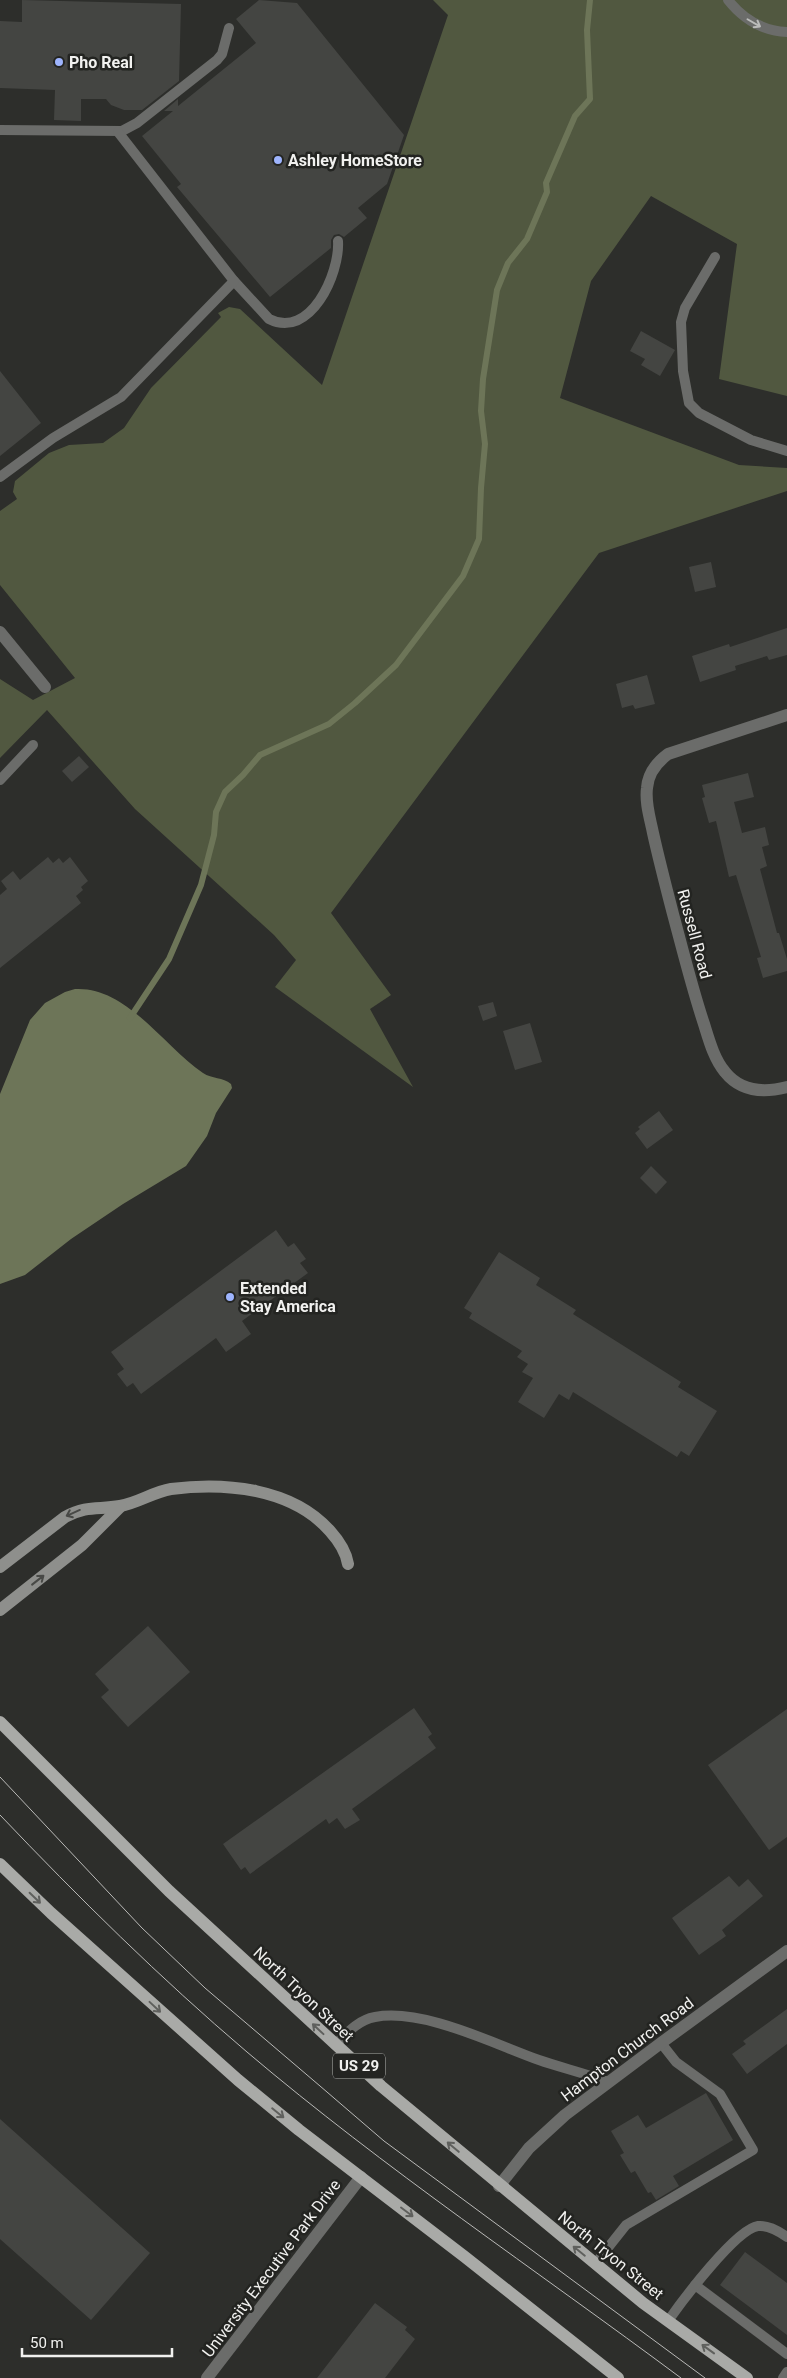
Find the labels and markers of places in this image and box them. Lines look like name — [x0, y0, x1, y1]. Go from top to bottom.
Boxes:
place label: Pho Real — [69, 53, 133, 72]
marker: Pho Real — [53, 56, 65, 68]
place label: Ashley HomeStore — [288, 151, 422, 170]
marker: Ashley HomeStore — [272, 154, 284, 166]
place label: Extended Stay America — [240, 1279, 336, 1316]
marker: Extended Stay America — [224, 1291, 236, 1303]

